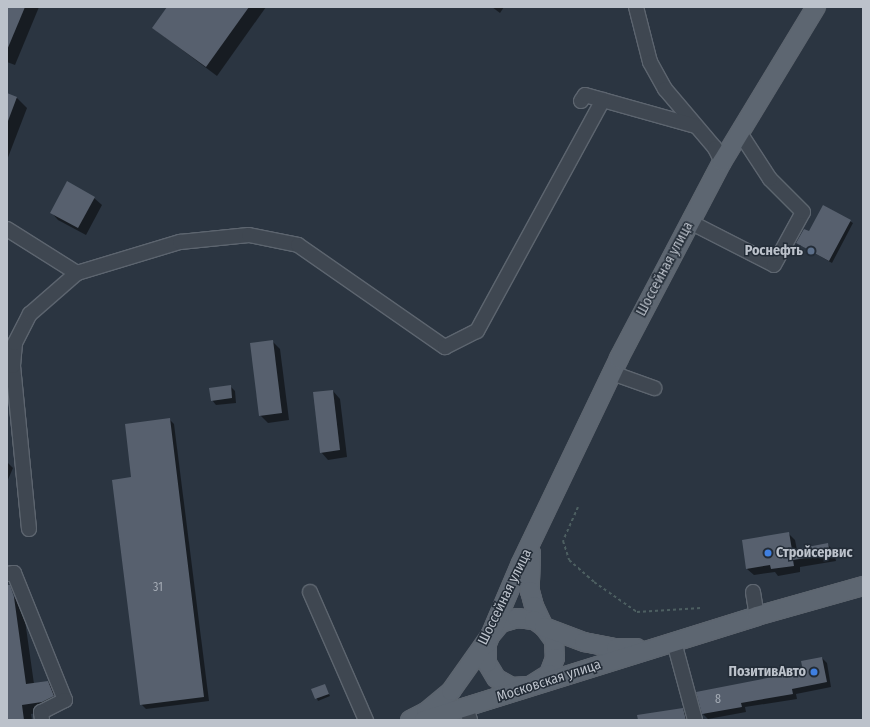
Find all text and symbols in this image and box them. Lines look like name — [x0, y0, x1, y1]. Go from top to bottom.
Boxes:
street label: Шоссейная улица — [633, 219, 697, 319]
place label: Роснефть — [745, 243, 803, 259]
marker: Роснефть — [806, 246, 816, 256]
place label: Стройсервис — [776, 545, 853, 561]
street label: Шоссейная улица — [475, 546, 535, 648]
marker: Стройсервис — [763, 548, 773, 558]
house number: 31 — [153, 581, 163, 595]
street label: Московская улица — [495, 656, 603, 706]
place label: ПозитивАвто — [728, 664, 806, 680]
marker: ПозитивАвто — [809, 667, 819, 677]
house number: 8 — [715, 693, 721, 707]

